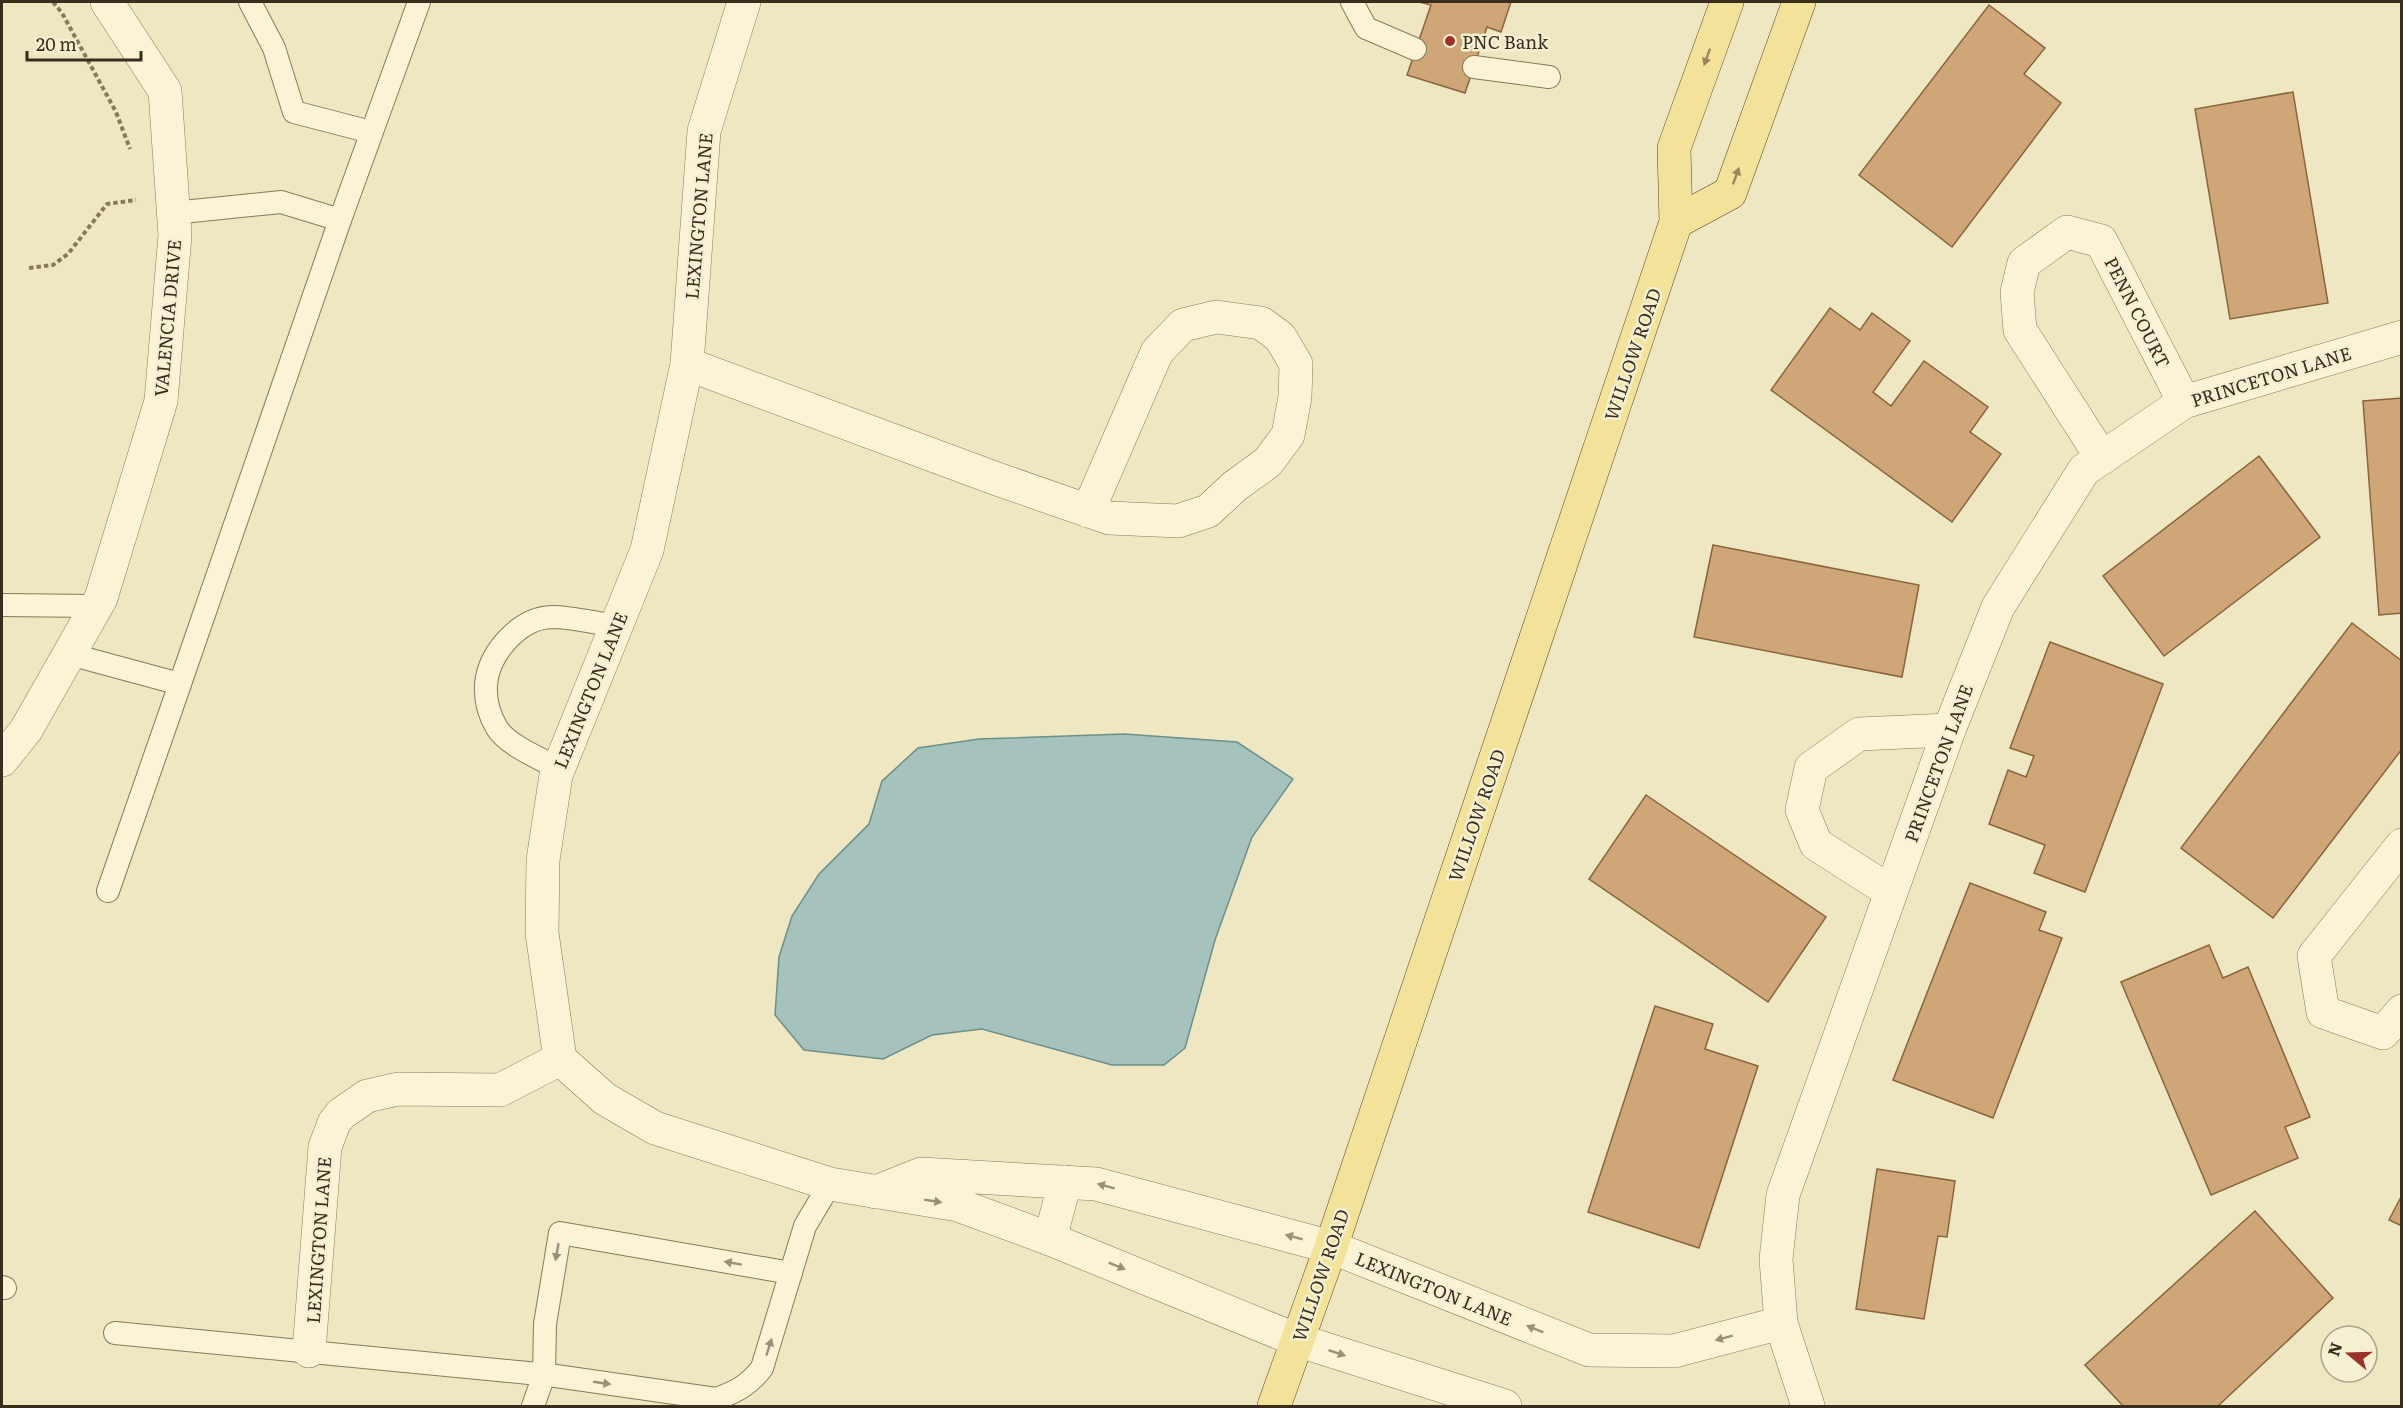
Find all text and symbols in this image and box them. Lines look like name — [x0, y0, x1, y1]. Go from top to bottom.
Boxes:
scale bar — [27, 24, 141, 62]
place label: PNC Bank — [1462, 28, 1549, 55]
text: 20 m — [36, 30, 77, 57]
marker: PNC Bank — [1443, 34, 1457, 48]
one-way arrow — [1702, 48, 1712, 66]
street label: LEXINGTON LANE — [677, 132, 719, 300]
one-way arrow — [1731, 167, 1741, 185]
street label: VALENCIA DRIVE — [147, 238, 187, 398]
street label: PENN COURT — [2098, 252, 2178, 372]
street label: WILLOW ROAD — [1597, 284, 1667, 424]
street label: PRINCETON LANE — [2188, 339, 2354, 413]
street label: LEXINGTON LANE — [546, 607, 634, 773]
street label: PRINCETON LANE — [1897, 680, 1979, 846]
street label: WILLOW ROAD — [1441, 745, 1511, 885]
street label: LEXINGTON LANE — [299, 1156, 337, 1324]
one-way arrow — [1097, 1181, 1115, 1191]
one-way arrow — [924, 1197, 943, 1206]
street label: WILLOW ROAD — [1285, 1205, 1355, 1345]
one-way arrow — [1285, 1231, 1303, 1241]
one-way arrow — [552, 1243, 561, 1262]
street label: LEXINGTON LANE — [1351, 1244, 1517, 1332]
one-way arrow — [724, 1258, 743, 1267]
one-way arrow — [1108, 1261, 1126, 1271]
one-way arrow — [1526, 1324, 1544, 1333]
north arrow — [2319, 1324, 2379, 1384]
one-way arrow — [1715, 1334, 1733, 1344]
one-way arrow — [765, 1338, 774, 1356]
text: N — [2320, 1339, 2347, 1359]
one-way arrow — [1328, 1349, 1346, 1358]
one-way arrow — [592, 1378, 611, 1387]

